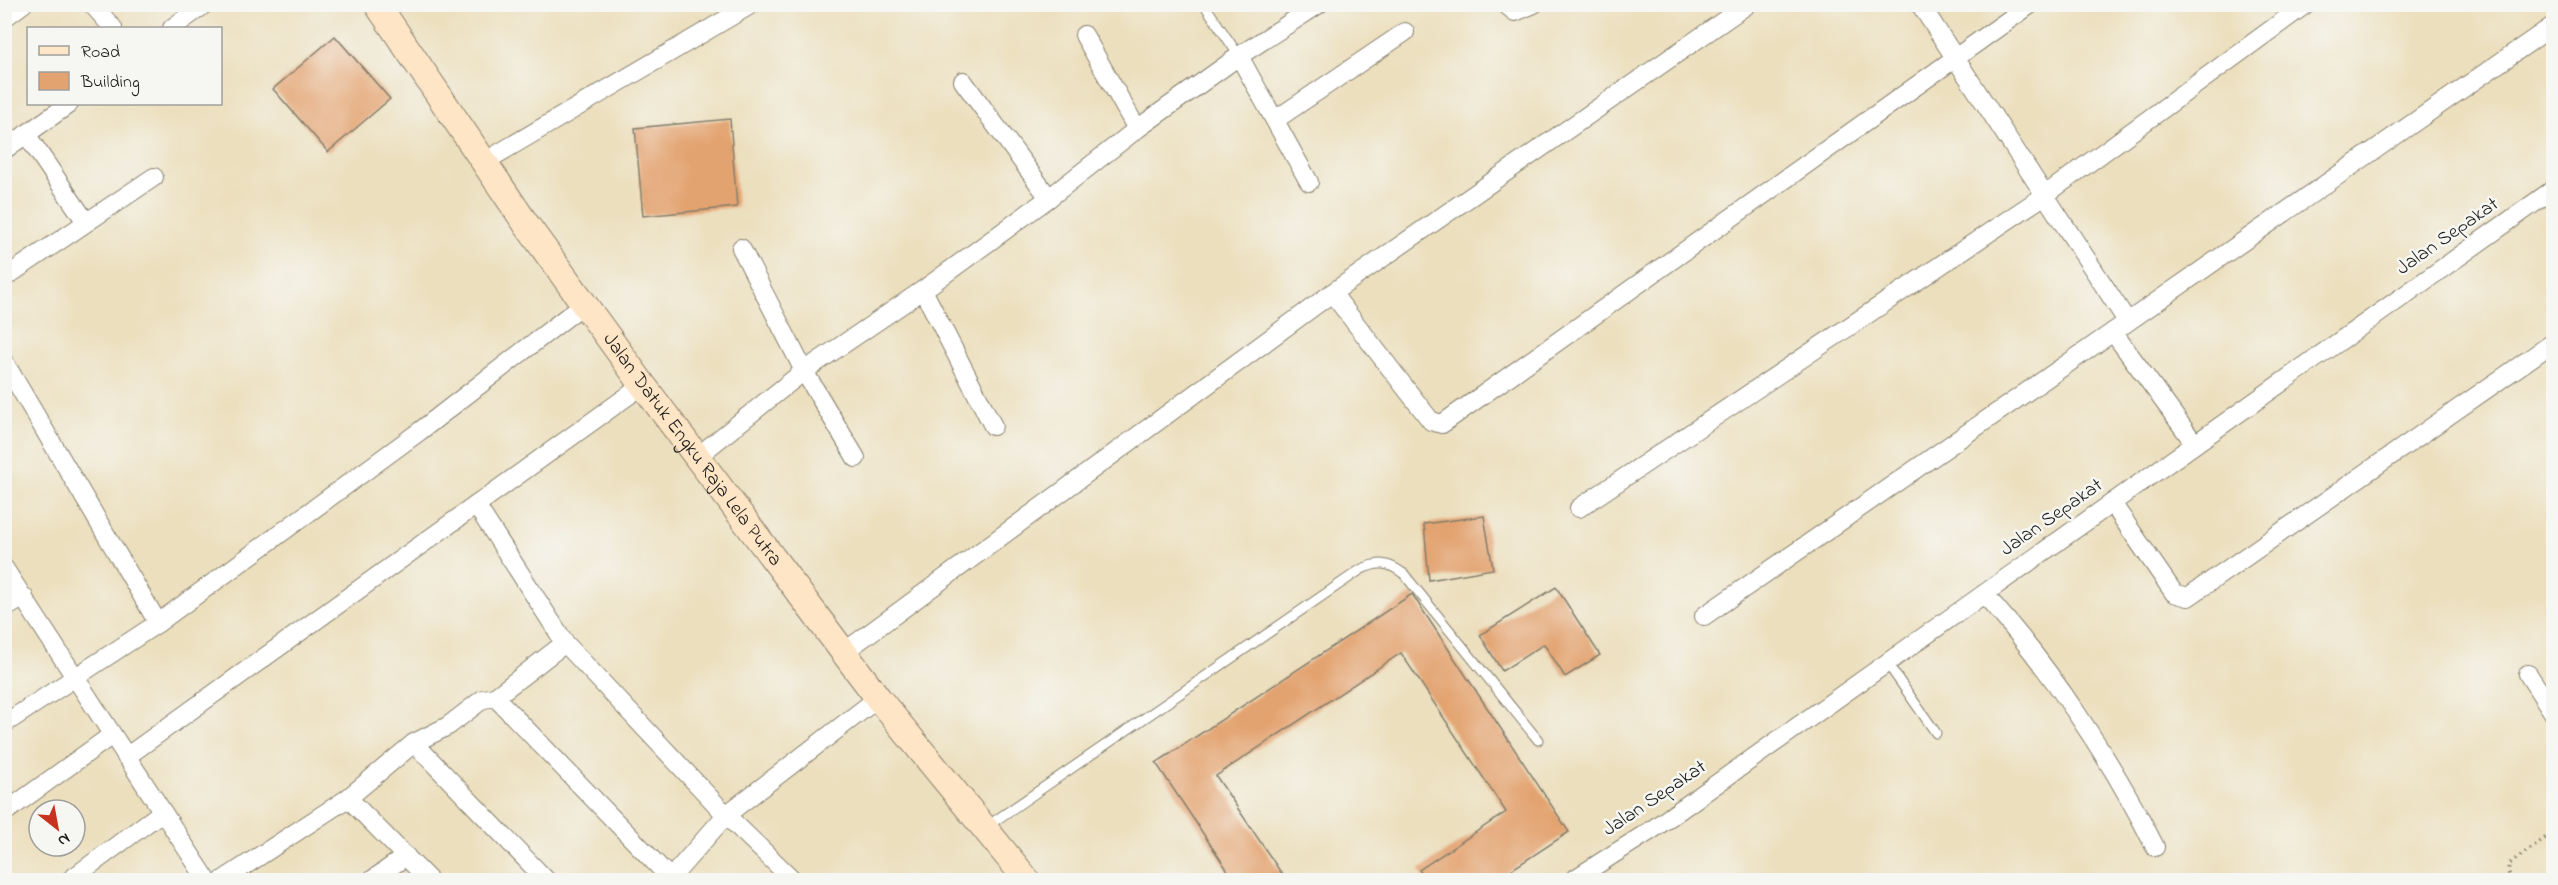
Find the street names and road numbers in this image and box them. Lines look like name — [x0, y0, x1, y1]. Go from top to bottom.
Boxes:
street label: Jalan Sepakat — [2391, 191, 2505, 283]
street label: Jalan Datuk Engku Raja Lela Putra — [595, 327, 789, 573]
street label: Jalan Sepakat — [1995, 472, 2109, 564]
street label: Jalan Sepakat — [1597, 753, 1713, 844]

